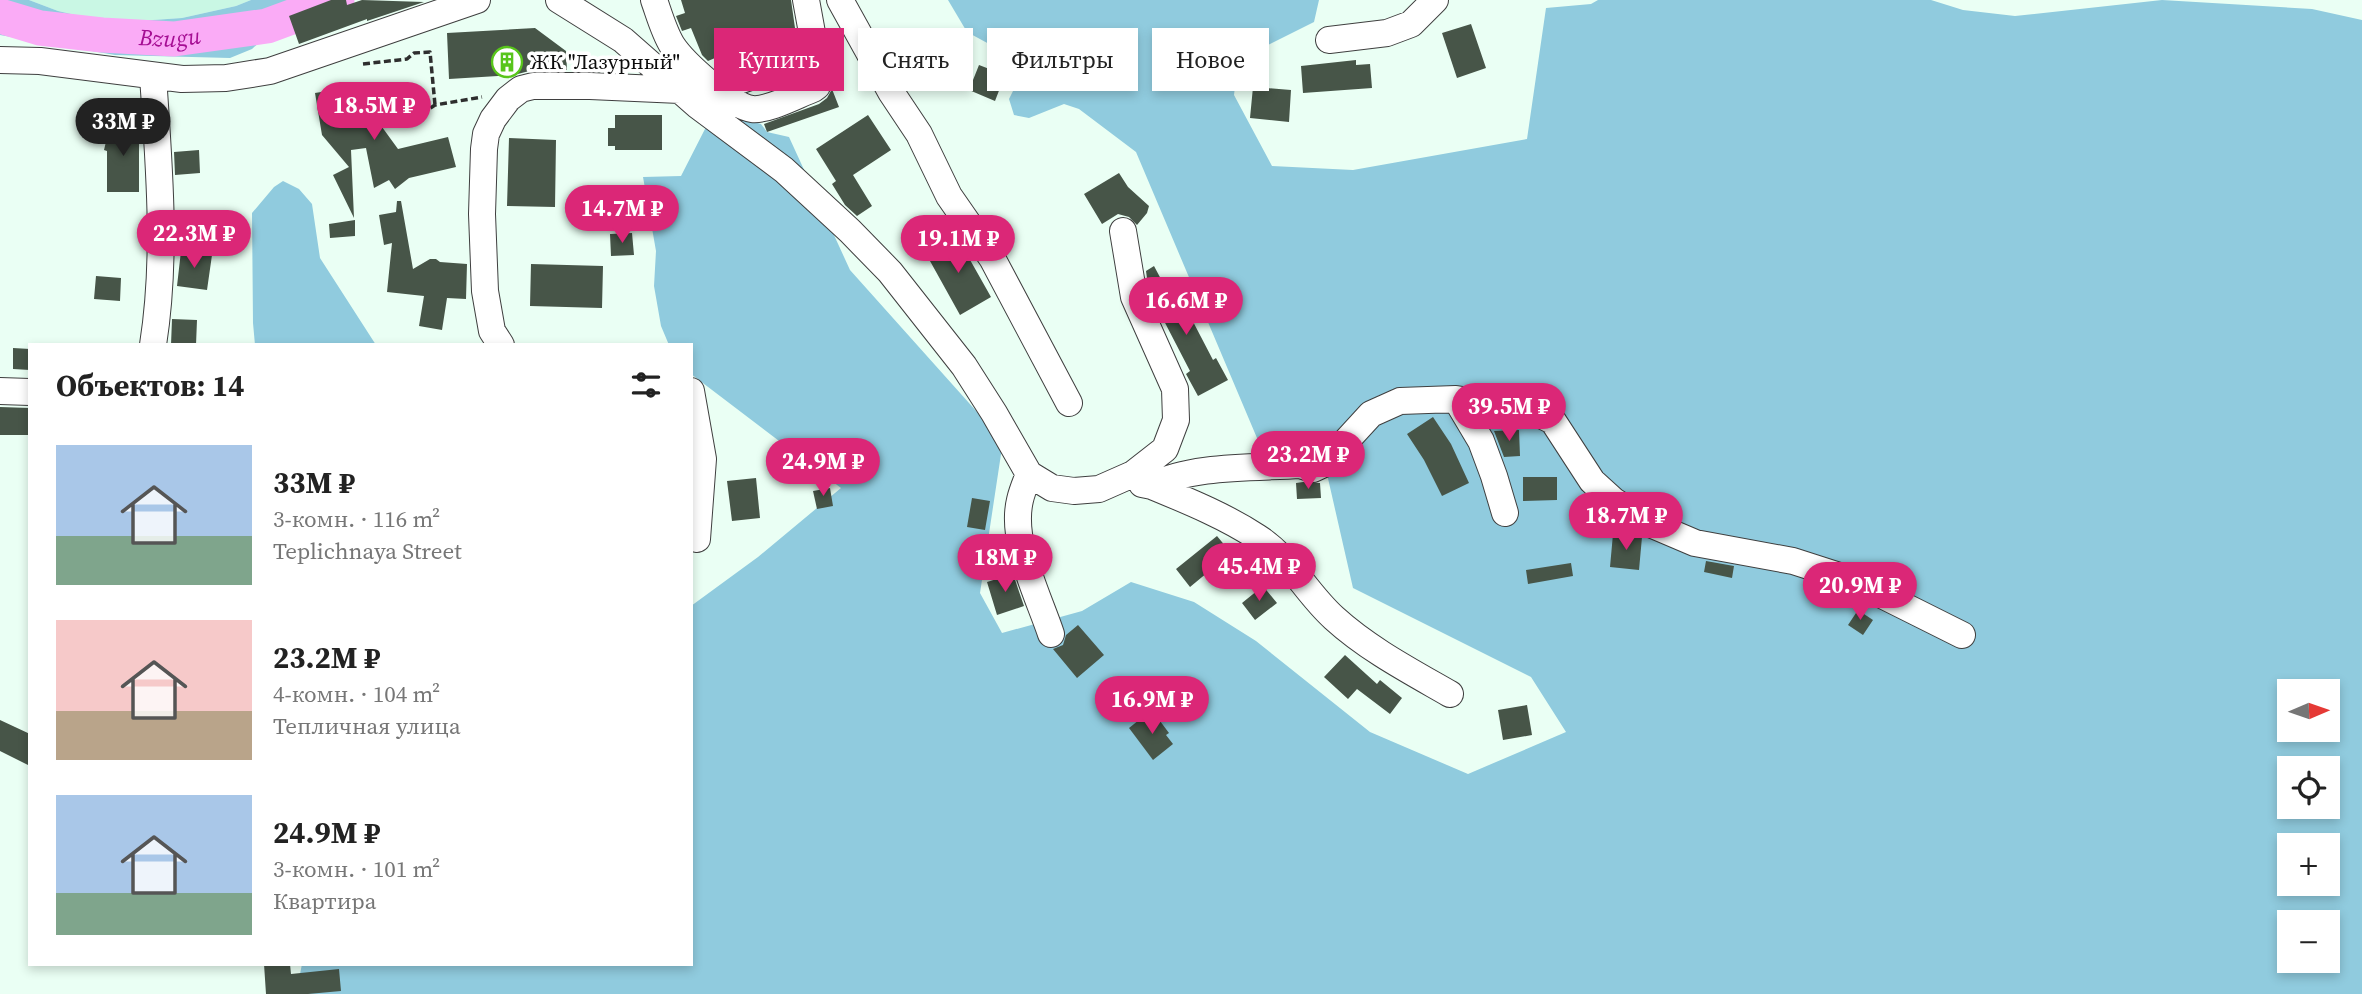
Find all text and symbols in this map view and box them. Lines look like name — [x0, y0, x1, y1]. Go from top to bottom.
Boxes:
water label: Bzugu — [137, 19, 203, 55]
chip: Купить — [714, 28, 844, 91]
chip: Снять — [858, 28, 973, 91]
chip: Фильтры — [987, 28, 1138, 91]
chip: Новое — [1152, 28, 1269, 91]
building icon: ЖК "Лазурный" — [490, 45, 524, 79]
place label: ЖК "Лазурный" — [530, 47, 680, 76]
pin: 18.5M ₽ — [309, 82, 439, 142]
text: 18.5M ₽ — [333, 89, 415, 121]
pin: 33M ₽ — [74, 99, 172, 158]
text: 33M ₽ — [92, 105, 154, 137]
pin: 14.7M ₽ — [557, 186, 687, 245]
text: 14.7M ₽ — [581, 192, 663, 224]
pin: 22.3M ₽ — [129, 210, 259, 270]
pin: 19.1M ₽ — [893, 216, 1023, 275]
text: 22.3M ₽ — [153, 217, 235, 249]
text: 19.1M ₽ — [917, 222, 999, 254]
pin: 16.6M ₽ — [1121, 278, 1251, 337]
text: 16.6M ₽ — [1145, 284, 1227, 316]
text: Объектов: 14 — [56, 365, 244, 406]
icon: filters — [627, 366, 665, 404]
pin: 39.5M ₽ — [1444, 384, 1574, 443]
text: 39.5M ₽ — [1468, 390, 1550, 422]
pin: 23.2M ₽ — [1243, 432, 1373, 491]
pin: 24.9M ₽ — [758, 438, 888, 498]
text: 23.2M ₽ — [1267, 438, 1349, 470]
text: 24.9M ₽ — [782, 445, 864, 477]
text: 33M ₽ — [273, 462, 355, 503]
icon: home — [112, 473, 196, 557]
pin: 18.7M ₽ — [1561, 492, 1691, 552]
text: 18.7M ₽ — [1585, 499, 1667, 531]
text: 3-комн. · 116 m² — [273, 503, 440, 535]
pin: 18M ₽ — [956, 534, 1054, 594]
text: Teplichnaya Street — [273, 535, 462, 567]
text: 18M ₽ — [974, 541, 1036, 573]
pin: 45.4M ₽ — [1194, 544, 1324, 603]
text: 45.4M ₽ — [1218, 550, 1300, 582]
pin: 20.9M ₽ — [1795, 562, 1925, 622]
text: 20.9M ₽ — [1819, 569, 1901, 601]
text: 23.2M ₽ — [273, 637, 380, 678]
icon: home — [112, 648, 196, 732]
pin: 16.9M ₽ — [1087, 676, 1217, 736]
text: 4-комн. · 104 m² — [273, 678, 440, 710]
north arrow — [2277, 679, 2340, 742]
map controls — [2277, 679, 2340, 973]
text: 16.9M ₽ — [1111, 683, 1193, 715]
text: Тепличная улица — [273, 710, 461, 742]
button: locate — [2277, 756, 2340, 819]
text: 24.9M ₽ — [273, 812, 380, 853]
icon: home — [112, 823, 196, 907]
button: + — [2277, 833, 2340, 896]
text: 3-комн. · 101 m² — [273, 853, 440, 885]
text: Квартира — [273, 885, 376, 917]
button: − — [2277, 910, 2340, 973]

